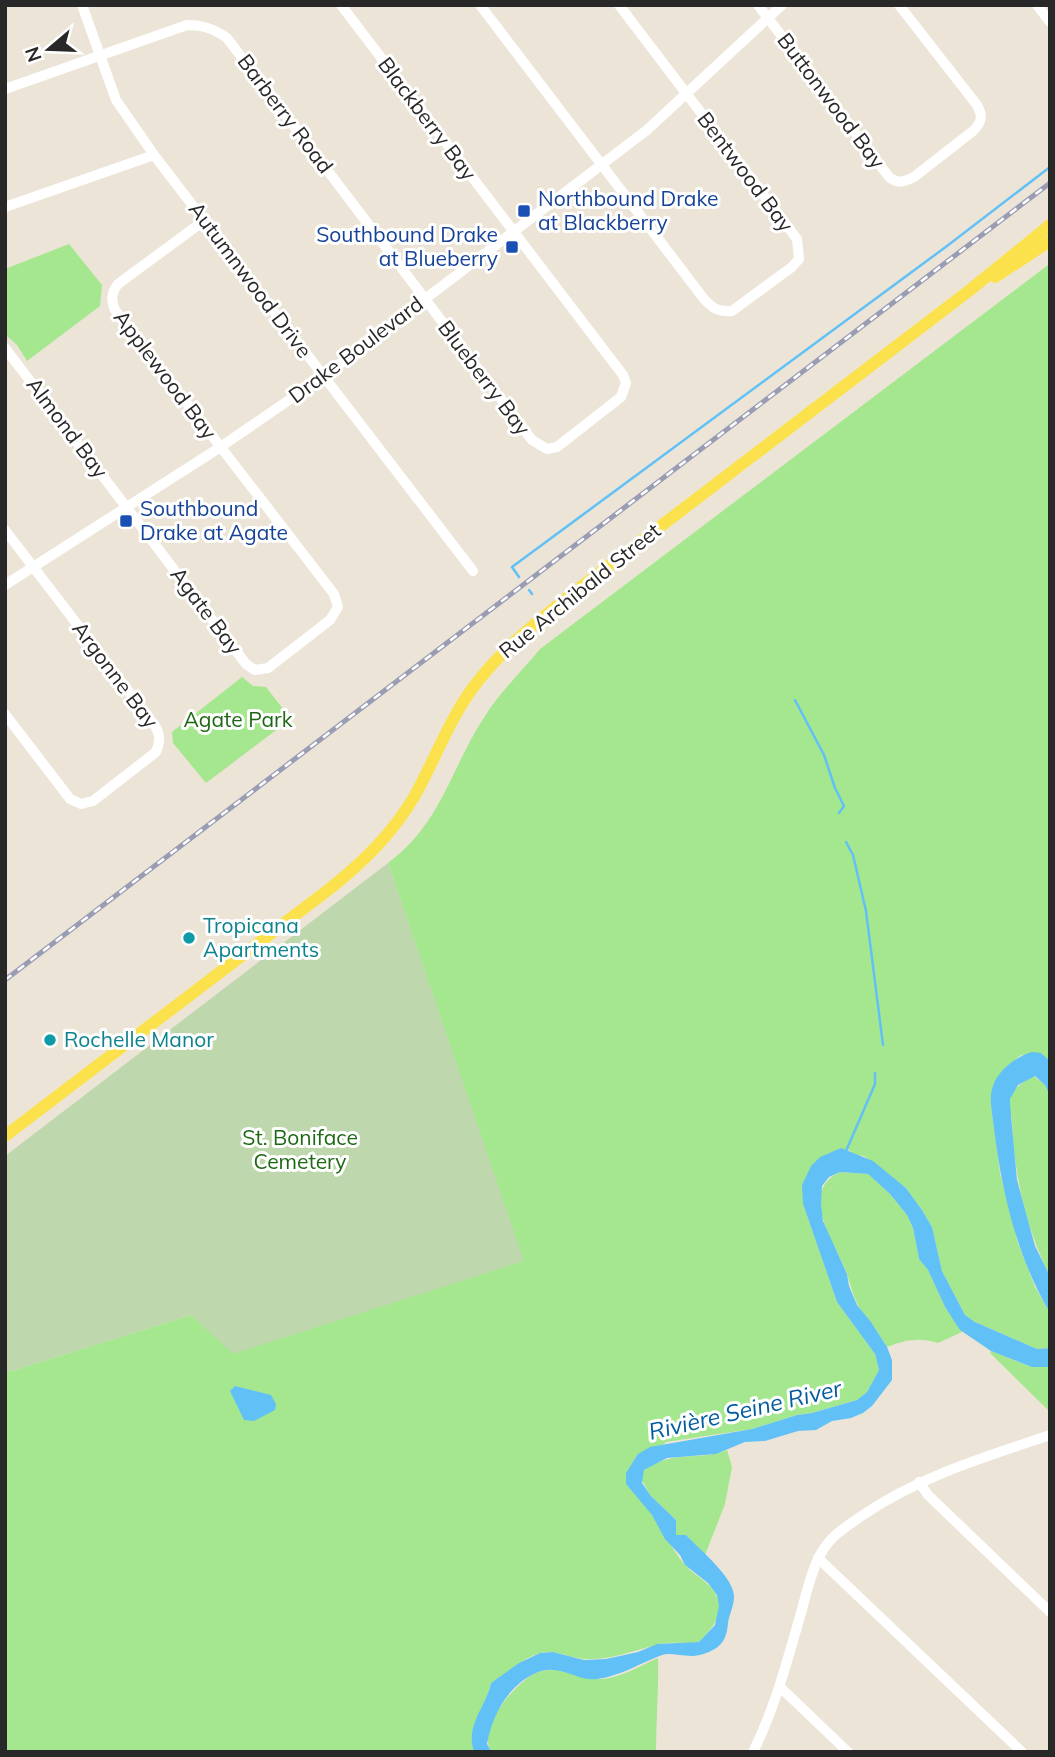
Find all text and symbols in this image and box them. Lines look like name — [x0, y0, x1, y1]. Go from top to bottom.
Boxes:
north arrow — [14, 14, 84, 84]
street label: Buttonwood Bay — [772, 27, 891, 173]
text: N — [19, 44, 47, 65]
street label: Barberry Road — [233, 49, 339, 178]
street label: Blackberry Bay — [373, 52, 483, 185]
street label: Bentwood Bay — [692, 106, 799, 237]
place label: Northbound Drake at Blackberry — [538, 185, 718, 235]
street label: Autumnwood Drive — [184, 196, 318, 363]
marker: Northbound Drake at Blackberry — [516, 203, 532, 219]
place label: Southbound Drake at Blueberry — [316, 221, 498, 271]
marker: Southbound Drake at Blueberry — [504, 239, 520, 255]
street label: Drake Boulevard — [283, 290, 428, 408]
street label: Applewood Bay — [109, 305, 223, 444]
street label: Blueberry Bay — [433, 315, 536, 440]
street label: Almond Bay — [22, 372, 114, 483]
place label: Southbound Drake at Agate — [140, 495, 288, 545]
marker: Southbound Drake at Agate — [118, 513, 134, 529]
street label: Rue Archibald Street — [493, 517, 665, 663]
street label: Agate Bay — [166, 562, 248, 659]
street label: Argonne Bay — [67, 616, 164, 733]
park label: Agate Park — [184, 706, 293, 732]
place label: Tropicana Apartments — [203, 912, 319, 962]
marker: Tropicana Apartments — [181, 930, 197, 946]
place label: Rochelle Manor — [64, 1026, 214, 1052]
marker: Rochelle Manor — [42, 1032, 58, 1048]
park label: St. Boniface Cemetery — [242, 1124, 358, 1174]
water label: Rivière Seine River — [646, 1373, 846, 1446]

